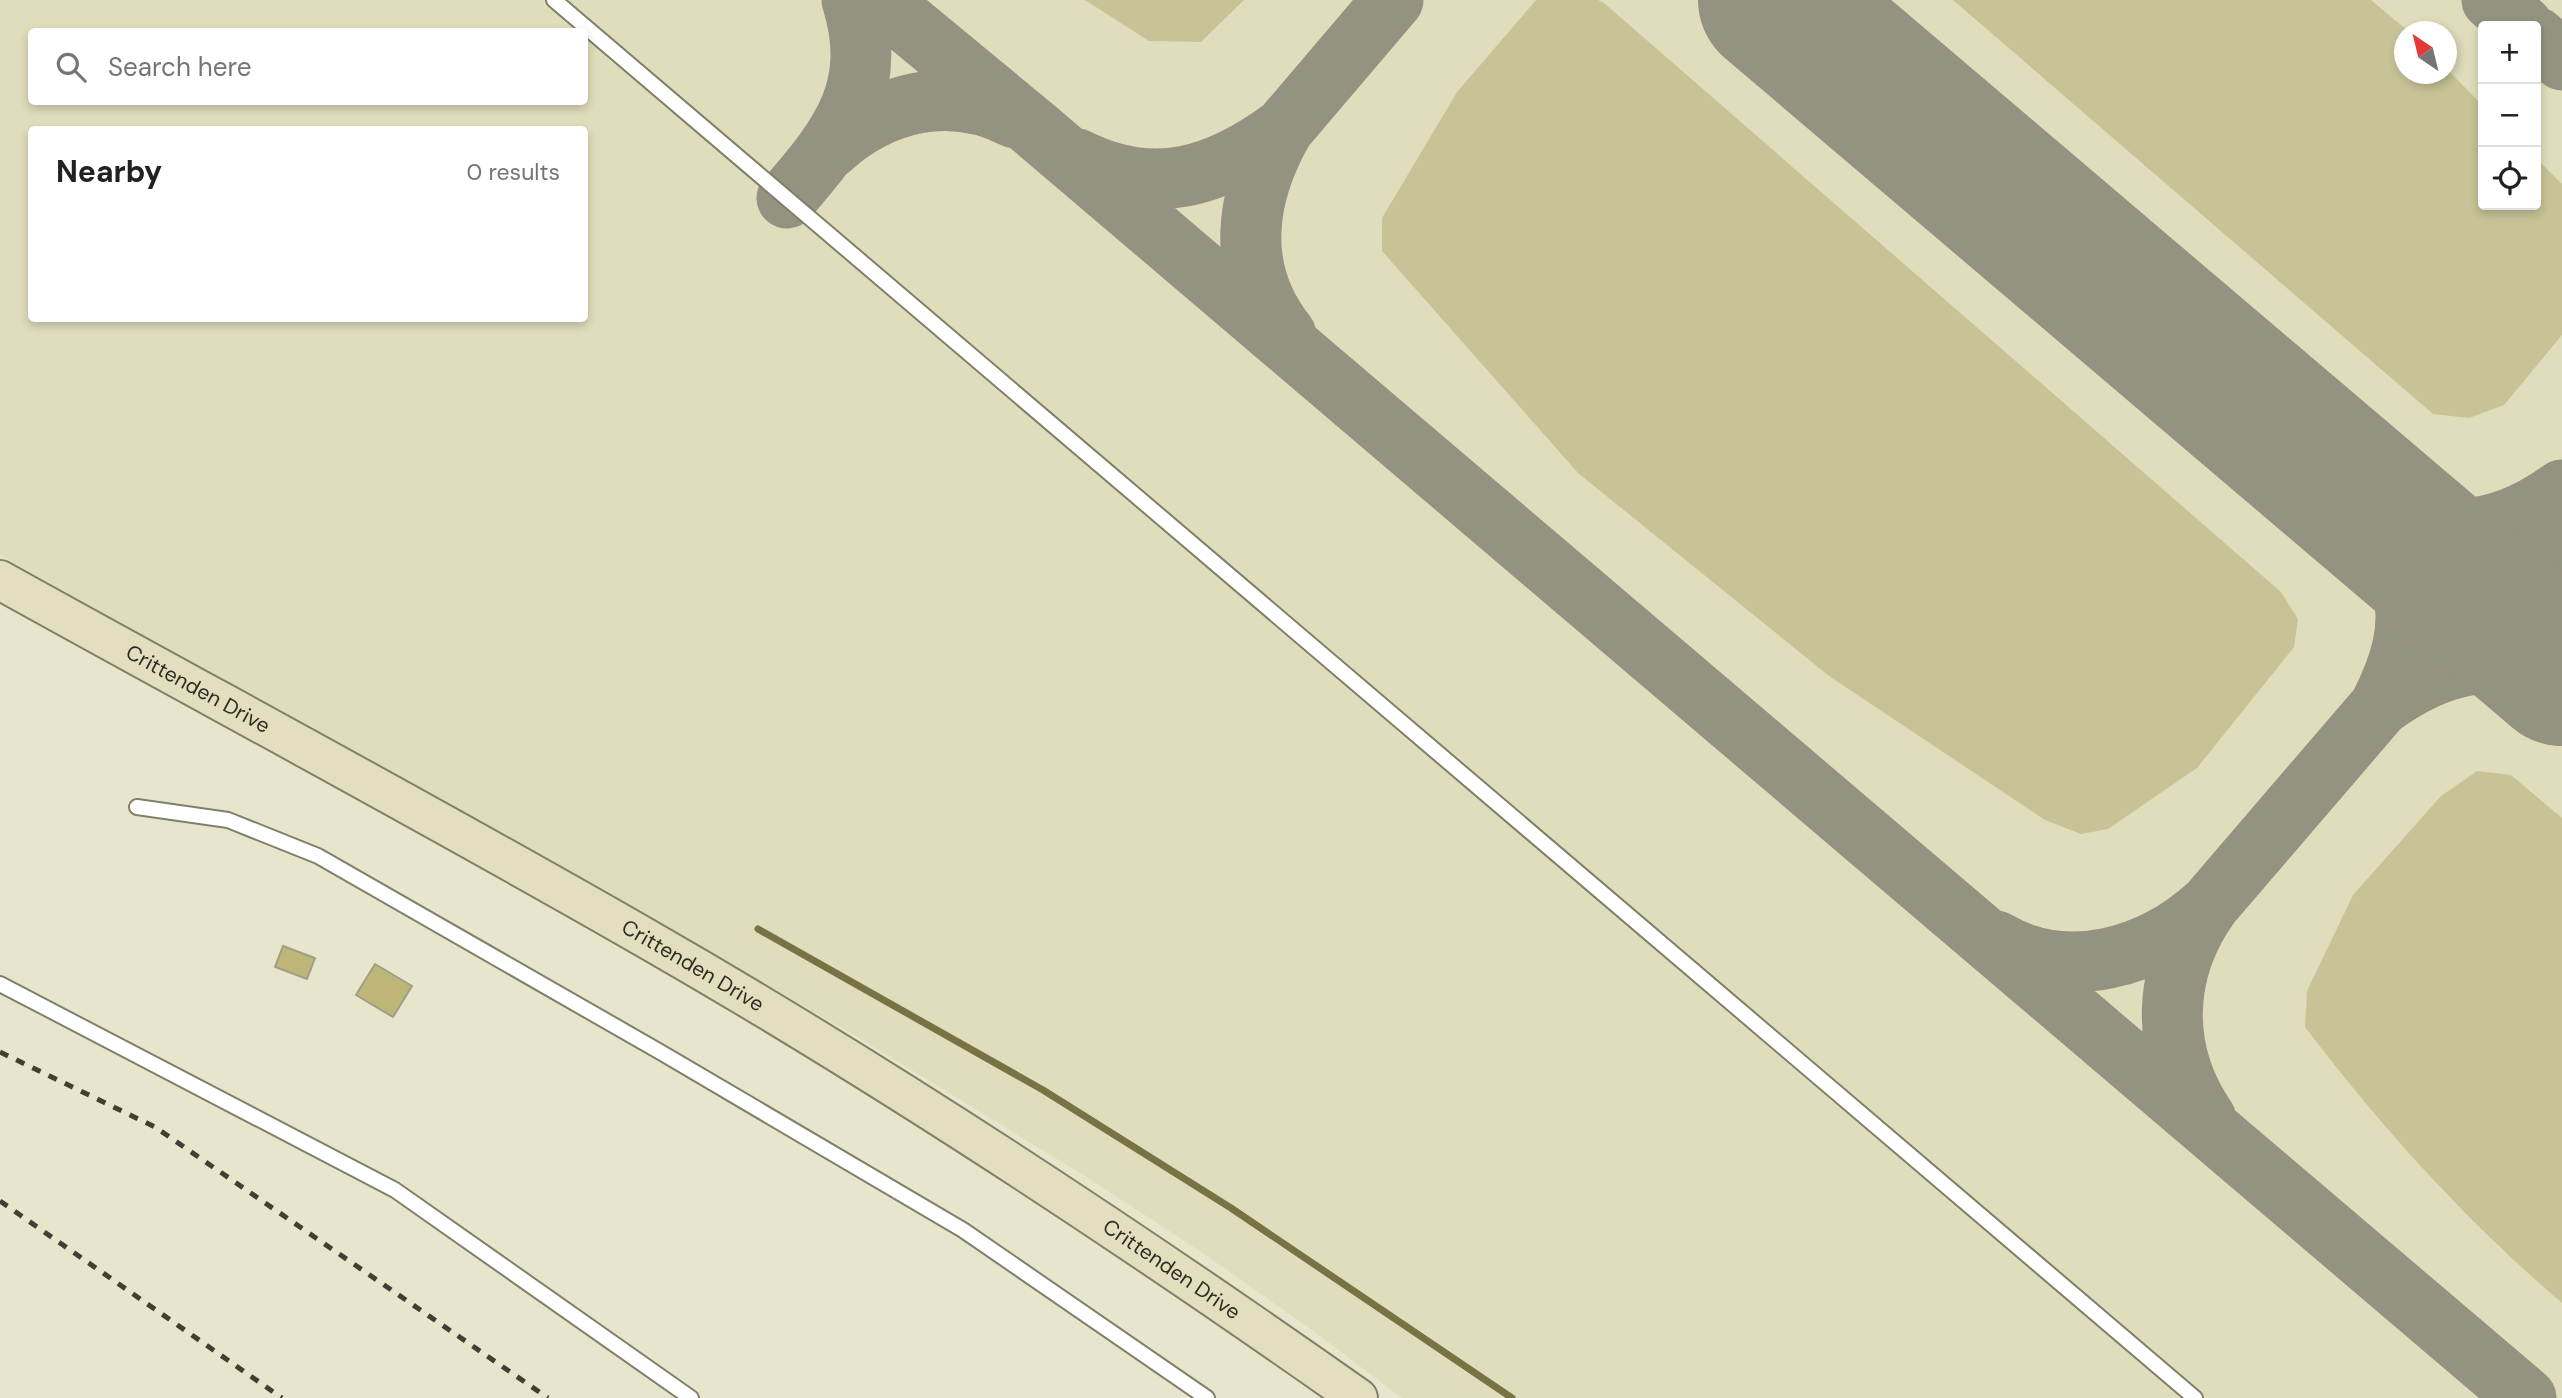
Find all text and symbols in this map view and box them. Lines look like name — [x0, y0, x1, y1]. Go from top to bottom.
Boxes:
north arrow — [2394, 21, 2457, 84]
map controls — [2478, 21, 2541, 210]
button: + — [2478, 21, 2541, 84]
search box — [28, 28, 588, 105]
icon: search — [52, 48, 90, 86]
text: Search here — [108, 50, 251, 84]
button: − — [2478, 84, 2541, 147]
button: locate — [2478, 147, 2541, 210]
text: Nearby — [56, 152, 162, 191]
text: 0 results — [467, 157, 560, 187]
street label: Crittenden Drive — [121, 638, 275, 740]
street label: Crittenden Drive — [616, 913, 769, 1018]
street label: Crittenden Drive — [1097, 1213, 1246, 1326]

